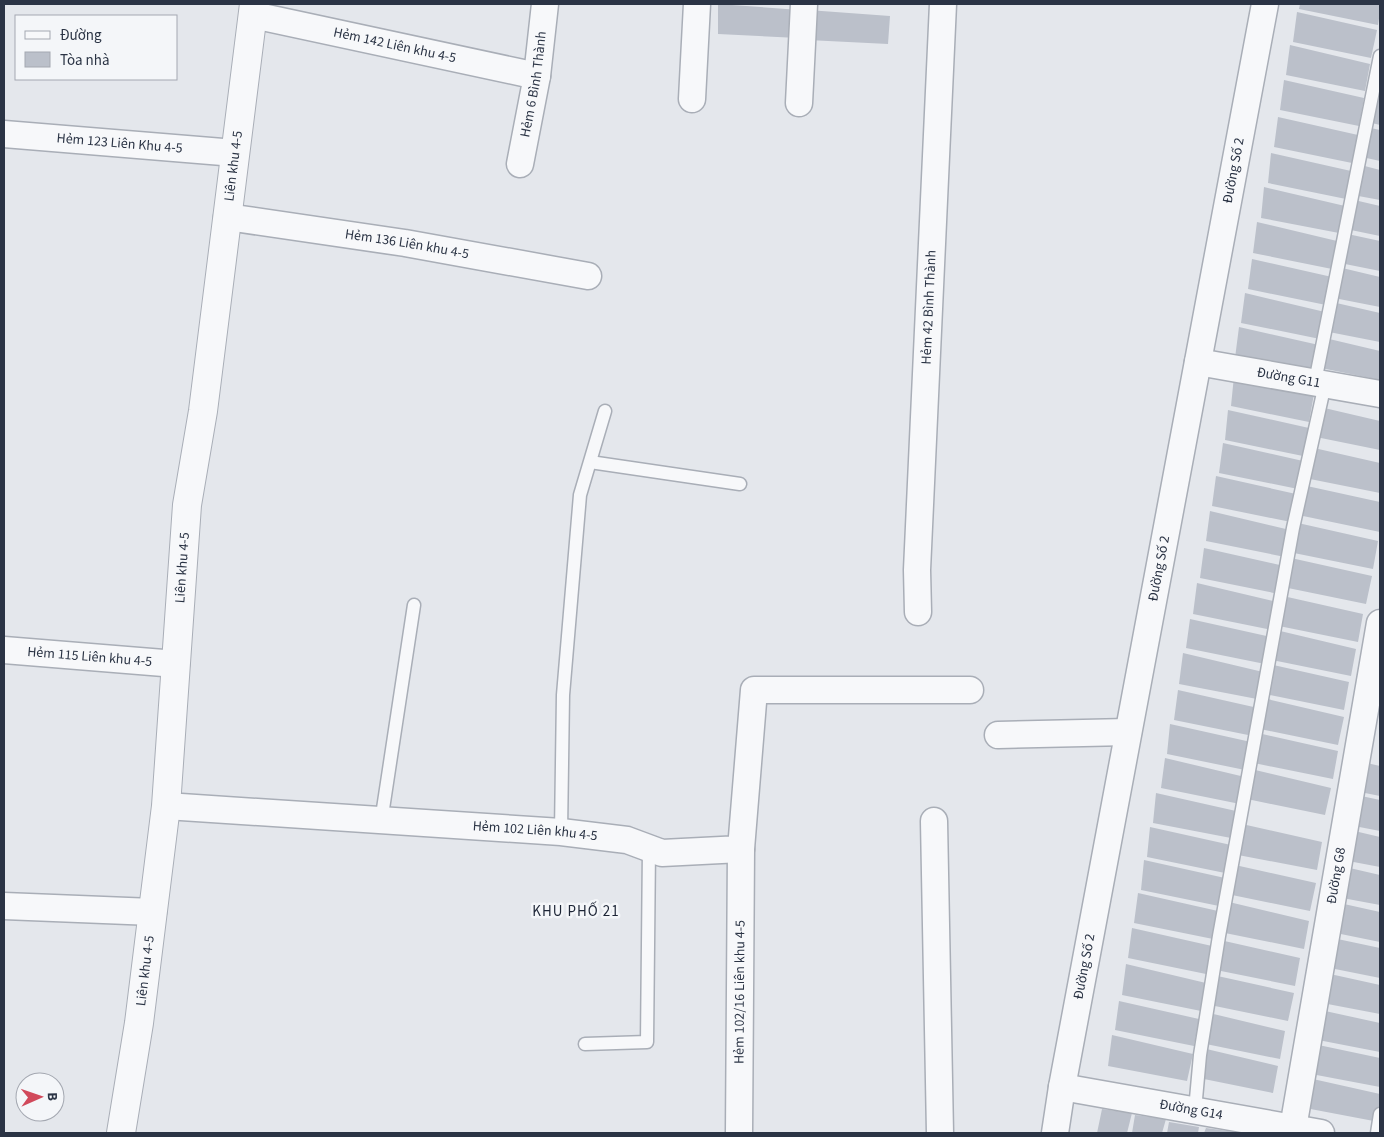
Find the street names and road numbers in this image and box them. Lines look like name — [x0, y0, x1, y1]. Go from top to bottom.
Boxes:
street label: Hẻm 142 Liên khu 4-5 — [331, 23, 458, 68]
street label: Hẻm 6 Bình Thành — [515, 30, 552, 139]
street label: Hẻm 123 Liên Khu 4-5 — [56, 128, 183, 159]
street label: Liên khu 4-5 — [219, 130, 248, 203]
street label: Đường Số 2 — [1218, 136, 1250, 205]
street label: Hẻm 136 Liên khu 4-5 — [344, 224, 471, 264]
street label: Hẻm 42 Bình Thành — [916, 250, 942, 365]
street label: Đường G11 — [1255, 363, 1322, 393]
street label: Liên khu 4-5 — [170, 532, 195, 604]
street label: Đường Số 2 — [1143, 534, 1175, 603]
street label: Hẻm 115 Liên khu 4-5 — [26, 642, 153, 672]
street label: Hẻm 102 Liên khu 4-5 — [472, 816, 599, 846]
street label: Đường G8 — [1322, 846, 1351, 906]
street label: Hẻm 102/16 Liên khu 4-5 — [729, 920, 751, 1064]
street label: Đường Số 2 — [1069, 932, 1101, 1001]
street label: Liên khu 4-5 — [131, 934, 160, 1007]
street label: Đường G14 — [1158, 1094, 1224, 1125]

